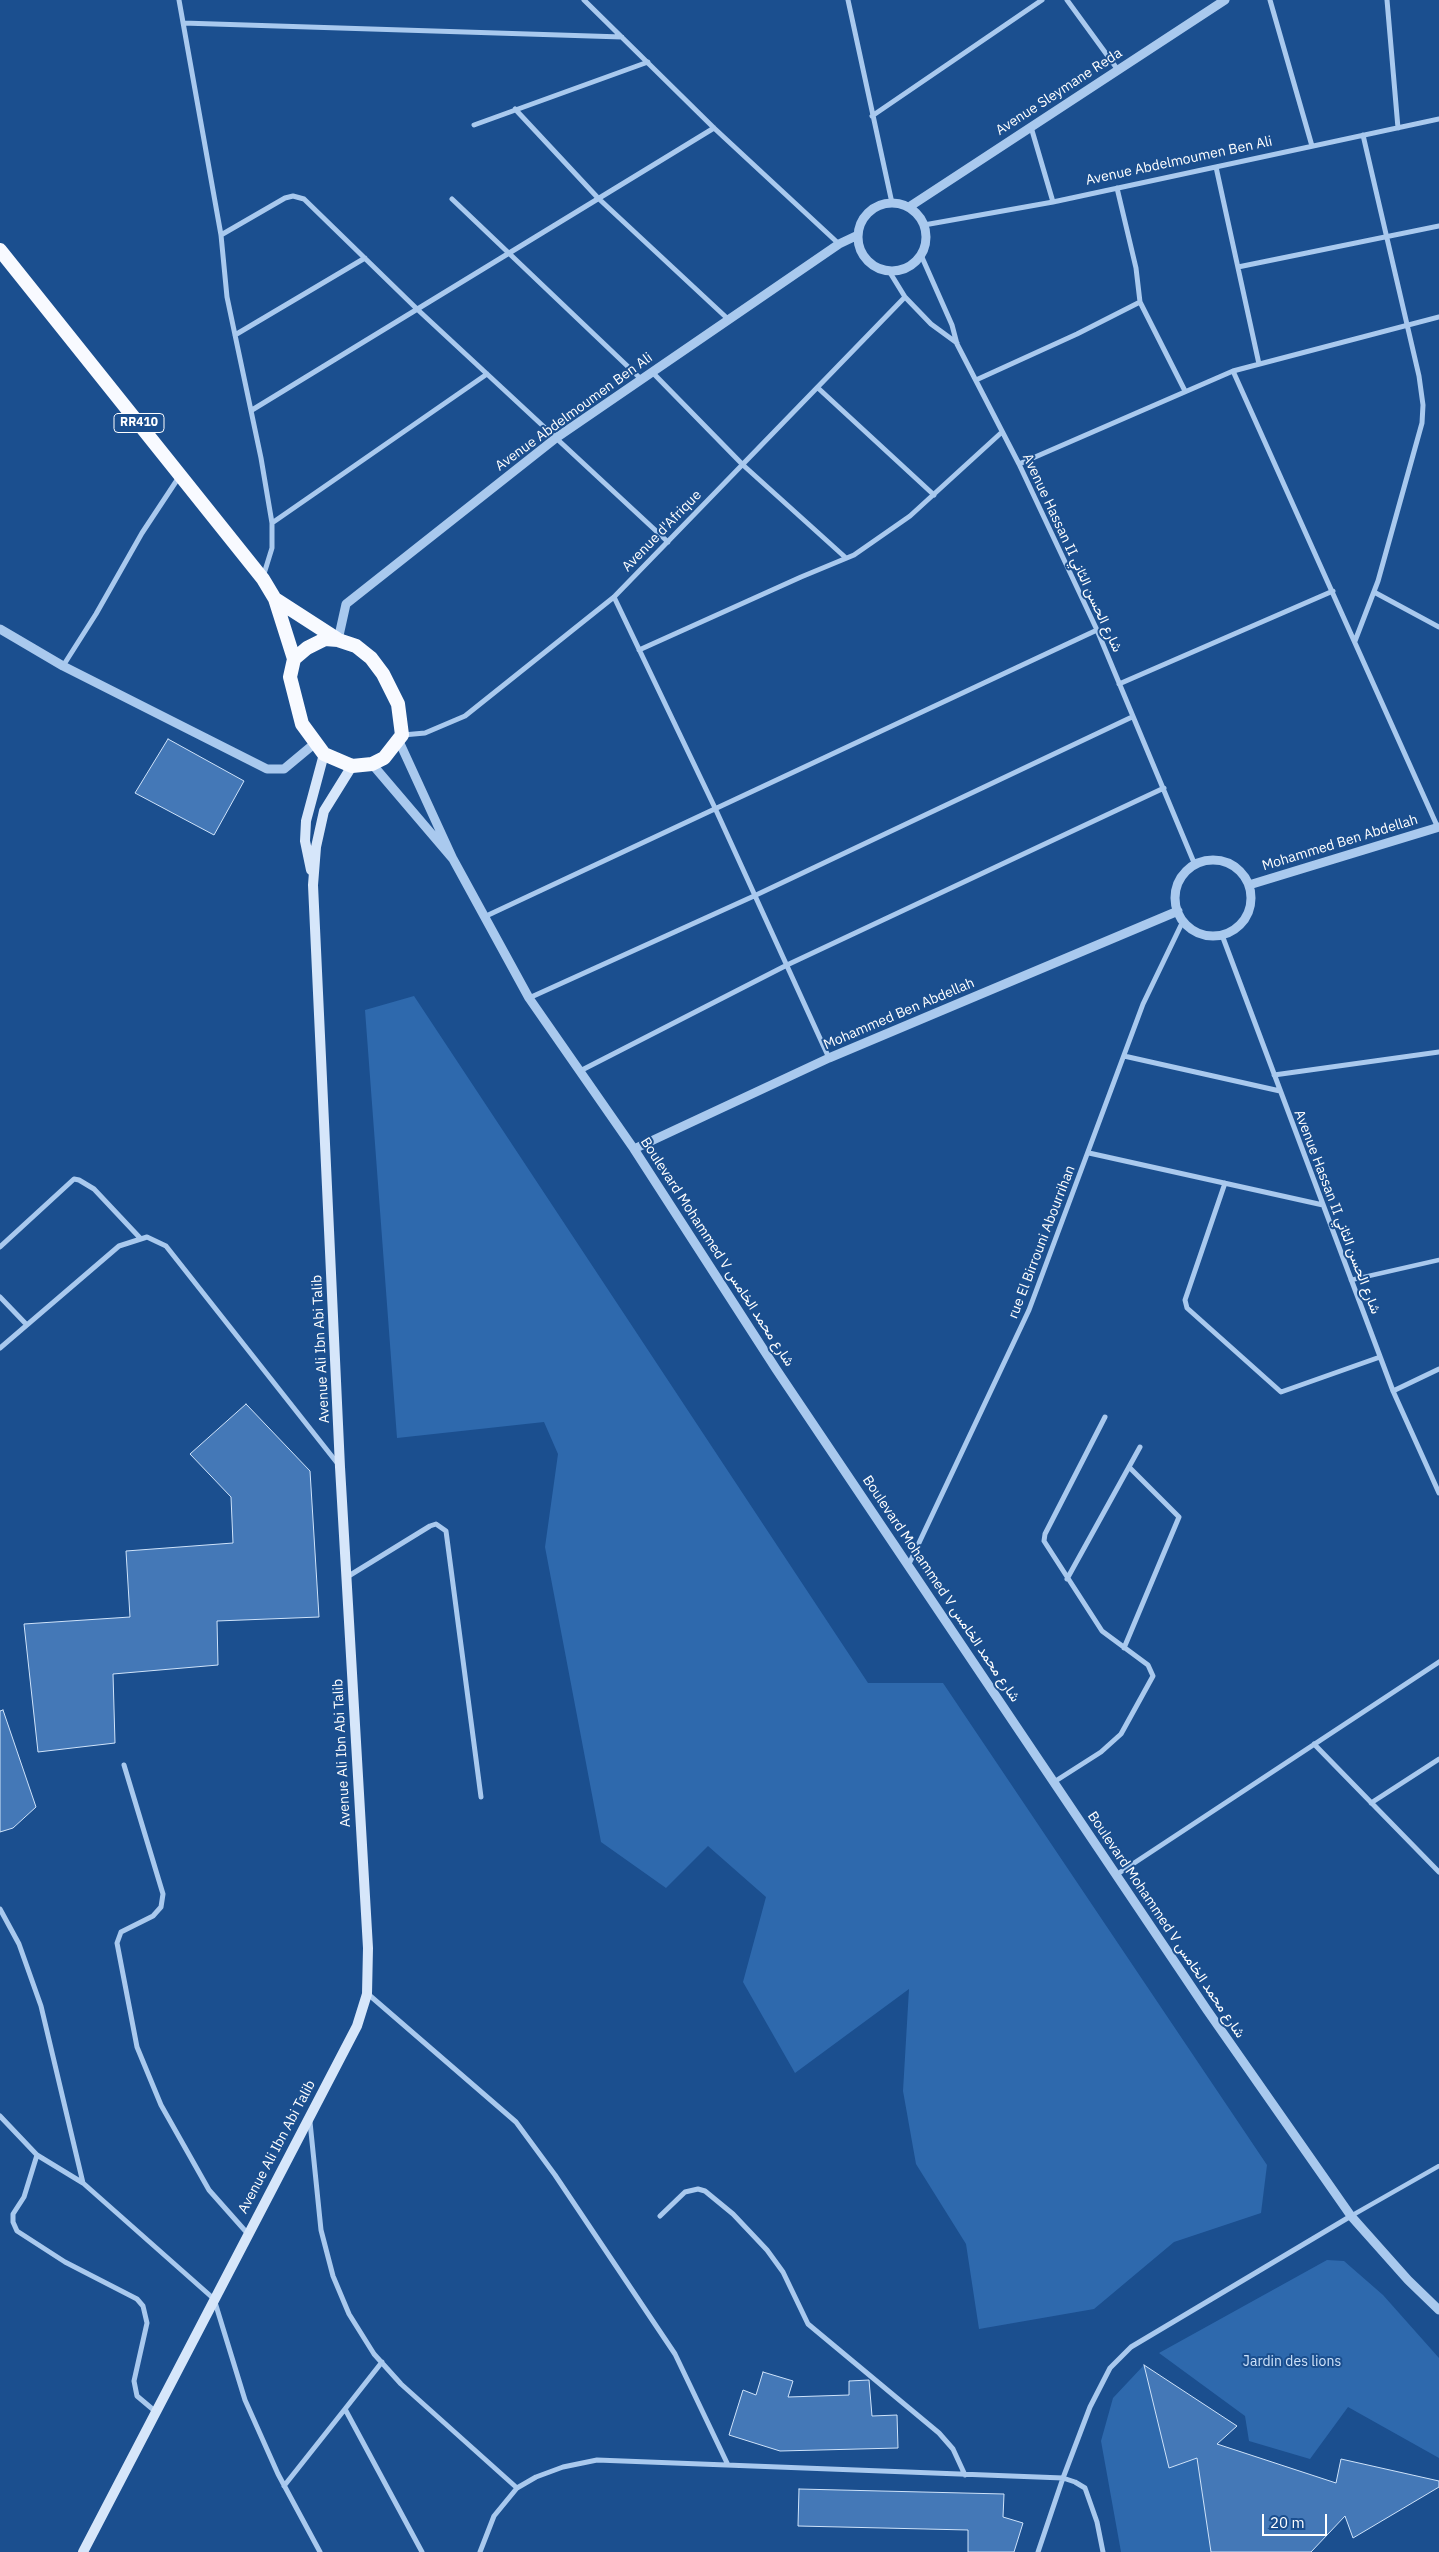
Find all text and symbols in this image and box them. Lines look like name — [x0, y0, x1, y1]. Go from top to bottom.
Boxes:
street label: Avenue Sleymane Reda — [993, 45, 1125, 139]
street label: Avenue Abdelmoumen Ben Ali — [1084, 133, 1274, 189]
street label: Avenue Abdelmoumen Ben Ali — [492, 349, 656, 475]
road number: RR410 — [114, 413, 164, 432]
street label: Avenue Hassan II شارع الحسن الثاني — [1019, 451, 1125, 655]
street label: Avenue d'Afrique — [619, 487, 705, 575]
street label: Mohammed Ben Abdellah — [1260, 811, 1420, 875]
street label: Mohammed Ben Abdellah — [821, 975, 977, 1053]
street label: Avenue Hassan II شارع الحسن الثاني — [1290, 1108, 1384, 1316]
street label: Boulevard Mohammed V شارع محمد الخامس — [637, 1134, 797, 1370]
street label: rue El Birrouni Abourrihan — [1005, 1163, 1079, 1321]
street label: Avenue Ali Ibn Abi Talib — [309, 1274, 333, 1424]
street label: Boulevard Mohammed V شارع محمد الخامس — [859, 1473, 1023, 1705]
street label: Avenue Ali Ibn Abi Talib — [330, 1678, 354, 1828]
street label: Boulevard Mohammed V شارع محمد الخامس — [1084, 1809, 1248, 2041]
street label: Avenue Ali Ibn Abi Talib — [235, 2078, 319, 2216]
park label: Jardin des lions — [1243, 2354, 1341, 2370]
scale bar — [1264, 2504, 1329, 2536]
text: 20 m — [1270, 2513, 1305, 2532]

